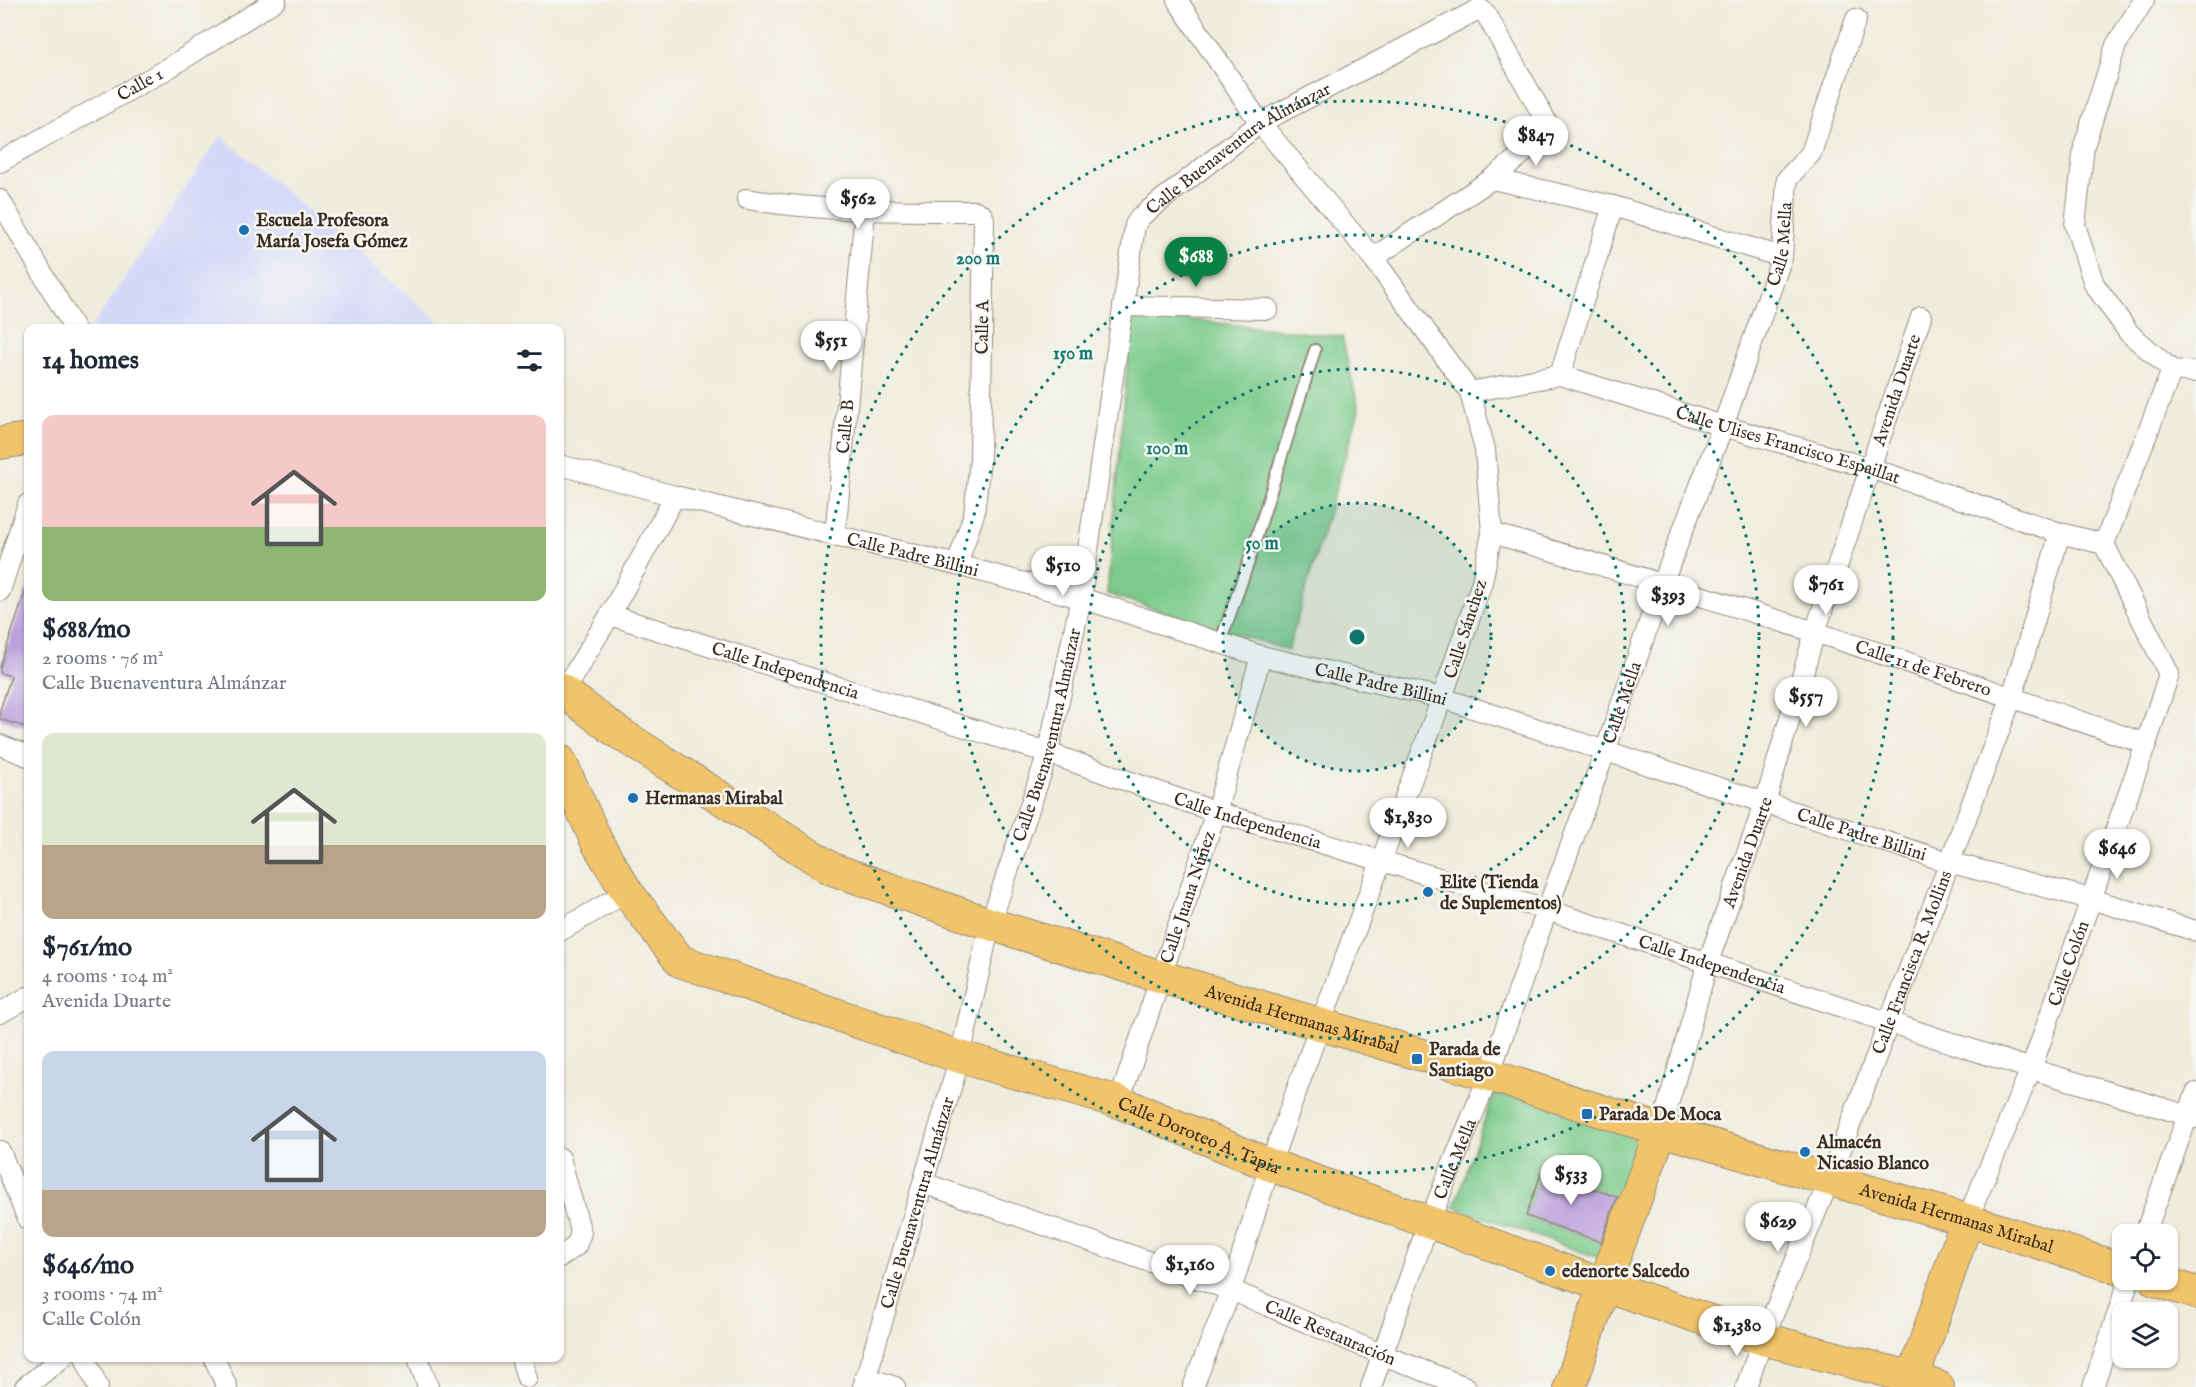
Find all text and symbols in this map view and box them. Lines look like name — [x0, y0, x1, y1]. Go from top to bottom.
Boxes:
street label: Calle 1 — [113, 63, 168, 108]
street label: Calle Buenaventura Almánzar — [1142, 78, 1335, 221]
pin: $847 — [1500, 116, 1572, 167]
text: $847 — [1517, 123, 1555, 148]
pin: $562 — [822, 179, 894, 230]
text: $562 — [840, 186, 876, 211]
street label: Calle Mella — [1763, 201, 1799, 290]
place label: Escuela Profesora María Josefa Gómez — [256, 210, 408, 254]
marker: Escuela Profesora María Josefa Gómez — [237, 223, 251, 237]
pin: $688 — [1160, 237, 1232, 288]
text: $688 — [1178, 244, 1214, 269]
text: 200 m — [956, 248, 1000, 271]
street label: Calle A — [972, 299, 995, 355]
pin: $551 — [795, 321, 867, 372]
text: $551 — [814, 328, 848, 353]
street label: Avenida Duarte — [1868, 332, 1927, 450]
text: 150 m — [1053, 343, 1093, 366]
text: 14 homes — [42, 344, 139, 377]
icon: filters — [513, 344, 546, 377]
street label: Calle B — [833, 398, 861, 455]
street label: Calle Ulises Francisco Espaillat — [1672, 402, 1903, 490]
text: 100 m — [1146, 438, 1188, 461]
icon: home — [240, 454, 348, 562]
street label: Calle Padre Billini — [844, 528, 981, 583]
text: 50 m — [1245, 533, 1279, 556]
pin: $510 — [1027, 546, 1099, 597]
text: $510 — [1045, 553, 1081, 578]
pin: $761 — [1790, 565, 1862, 616]
text: $761 — [1808, 572, 1844, 597]
pin: $393 — [1632, 576, 1704, 627]
street label: Calle Sánchez — [1440, 577, 1493, 682]
text: $393 — [1651, 583, 1685, 608]
text: $688/mo — [42, 613, 131, 646]
street label: Calle Buenaventura Almánzar — [1009, 626, 1087, 845]
centre of rings — [1347, 627, 1367, 647]
street label: Calle 11 de Febrero — [1852, 636, 1994, 703]
street label: Calle Independencia — [708, 638, 862, 706]
text: 2 rooms · 76 m² — [42, 646, 163, 671]
street label: Calle Padre Billini — [1312, 659, 1450, 712]
street label: Calle Mella — [1599, 659, 1648, 747]
text: Calle Buenaventura Almánzar — [42, 671, 286, 696]
pin: $557 — [1770, 677, 1842, 728]
text: $557 — [1789, 684, 1823, 709]
icon: home — [240, 772, 348, 880]
place label: Hermanas Mirabal — [645, 788, 784, 811]
street label: Calle Independencia — [1170, 788, 1324, 856]
marker: Hermanas Mirabal — [626, 791, 640, 805]
street label: Avenida Duarte — [1718, 795, 1779, 912]
pin: $1,830 — [1359, 798, 1457, 849]
street label: Calle Padre Billini — [1794, 804, 1929, 867]
text: $1,830 — [1384, 805, 1432, 830]
street label: Calle Juana Núñez — [1156, 828, 1222, 967]
pin: $646 — [2081, 829, 2153, 880]
text: $646 — [2098, 836, 2136, 861]
street label: Calle Francisca R. Mollins — [1868, 868, 1958, 1058]
place label: Elite (Tienda de Suplementos) — [1440, 872, 1562, 916]
marker: Elite (Tienda de Suplementos) — [1421, 885, 1435, 899]
street label: Calle Colón — [2044, 918, 2096, 1010]
text: $761/mo — [42, 931, 132, 964]
street label: Calle Independencia — [1635, 931, 1788, 1000]
text: 4 rooms · 104 m² — [42, 964, 173, 989]
street label: Avenida Hermanas Mirabal — [1201, 980, 1402, 1060]
text: Avenida Duarte — [42, 989, 171, 1014]
place label: Parada de Santiago — [1429, 1039, 1501, 1083]
marker: Parada de Santiago — [1410, 1052, 1424, 1066]
icon: home — [240, 1090, 348, 1198]
street label: Calle Doroteo A. Tapia — [1114, 1093, 1282, 1181]
street label: Calle Buenaventura Almánzar — [877, 1094, 961, 1312]
place label: Parada De Moca — [1599, 1104, 1723, 1127]
marker: Parada De Moca — [1580, 1107, 1594, 1121]
street label: Calle Mella — [1429, 1115, 1483, 1203]
place label: Almacén Nicasio Blanco — [1816, 1132, 1929, 1176]
marker: Almacén Nicasio Blanco — [1798, 1145, 1812, 1159]
pin: $533 — [1535, 1155, 1607, 1206]
text: $533 — [1554, 1162, 1588, 1187]
street label: Avenida Hermanas Mirabal — [1856, 1179, 2056, 1260]
pin: $629 — [1742, 1202, 1814, 1253]
text: $629 — [1759, 1209, 1797, 1234]
map controls — [2112, 1224, 2178, 1368]
button: locate — [2112, 1224, 2178, 1290]
pin: $1,160 — [1141, 1245, 1239, 1296]
text: $646/mo — [42, 1249, 134, 1282]
text: $1,160 — [1165, 1252, 1215, 1277]
place label: edenorte Salcedo — [1562, 1261, 1690, 1284]
marker: edenorte Salcedo — [1543, 1264, 1557, 1278]
text: 3 rooms · 74 m² — [42, 1282, 163, 1307]
street label: Calle Restauración — [1261, 1296, 1399, 1372]
button: layers — [2112, 1302, 2178, 1368]
pin: $1,380 — [1688, 1306, 1786, 1357]
text: Calle Colón — [42, 1307, 141, 1332]
text: $1,380 — [1713, 1313, 1761, 1338]

